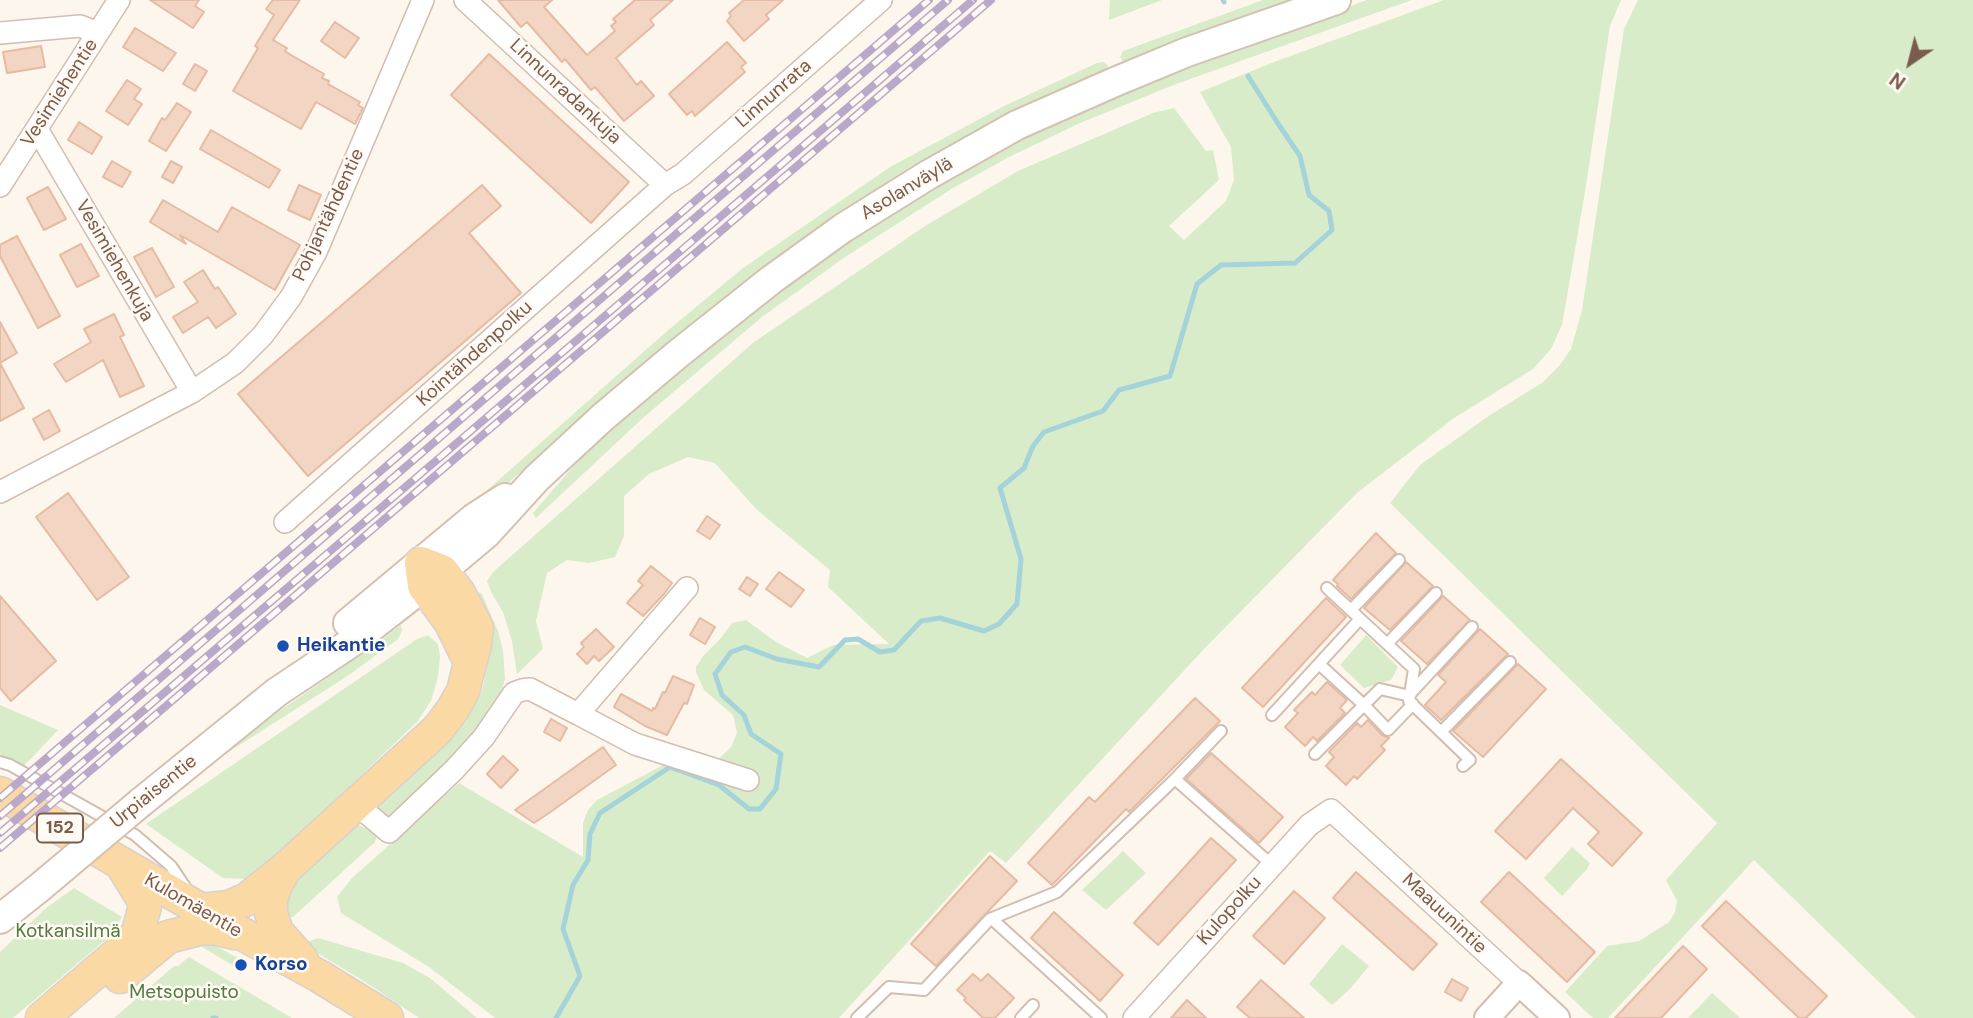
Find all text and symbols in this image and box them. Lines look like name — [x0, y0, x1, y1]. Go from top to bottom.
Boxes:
north arrow — [1875, 28, 1945, 98]
street label: Vesimiehentie — [17, 35, 103, 151]
street label: Linnunradankuja — [505, 35, 625, 149]
street label: Linnunrata — [731, 55, 817, 133]
text: N — [1885, 66, 1911, 95]
street label: Pohjantähdentie — [288, 145, 370, 285]
street label: Asolanväylä — [857, 153, 957, 225]
street label: Vesimiehenkuja — [70, 196, 158, 326]
street label: Kointähdenpolku — [413, 296, 537, 412]
place label: Heikantie — [297, 635, 386, 657]
marker: Heikantie — [275, 638, 291, 654]
street label: Urpiaisentie — [106, 750, 202, 834]
road number: 152 — [37, 814, 83, 842]
street label: Kulomäentie — [140, 869, 246, 943]
street label: Maauunintie — [1397, 869, 1491, 959]
street label: Kulopolku — [1193, 872, 1267, 950]
park label: Kotkansilmä — [15, 921, 121, 943]
place label: Korso — [255, 954, 308, 976]
marker: Korso — [233, 957, 249, 973]
park label: Metsopuisto — [129, 982, 239, 1004]

